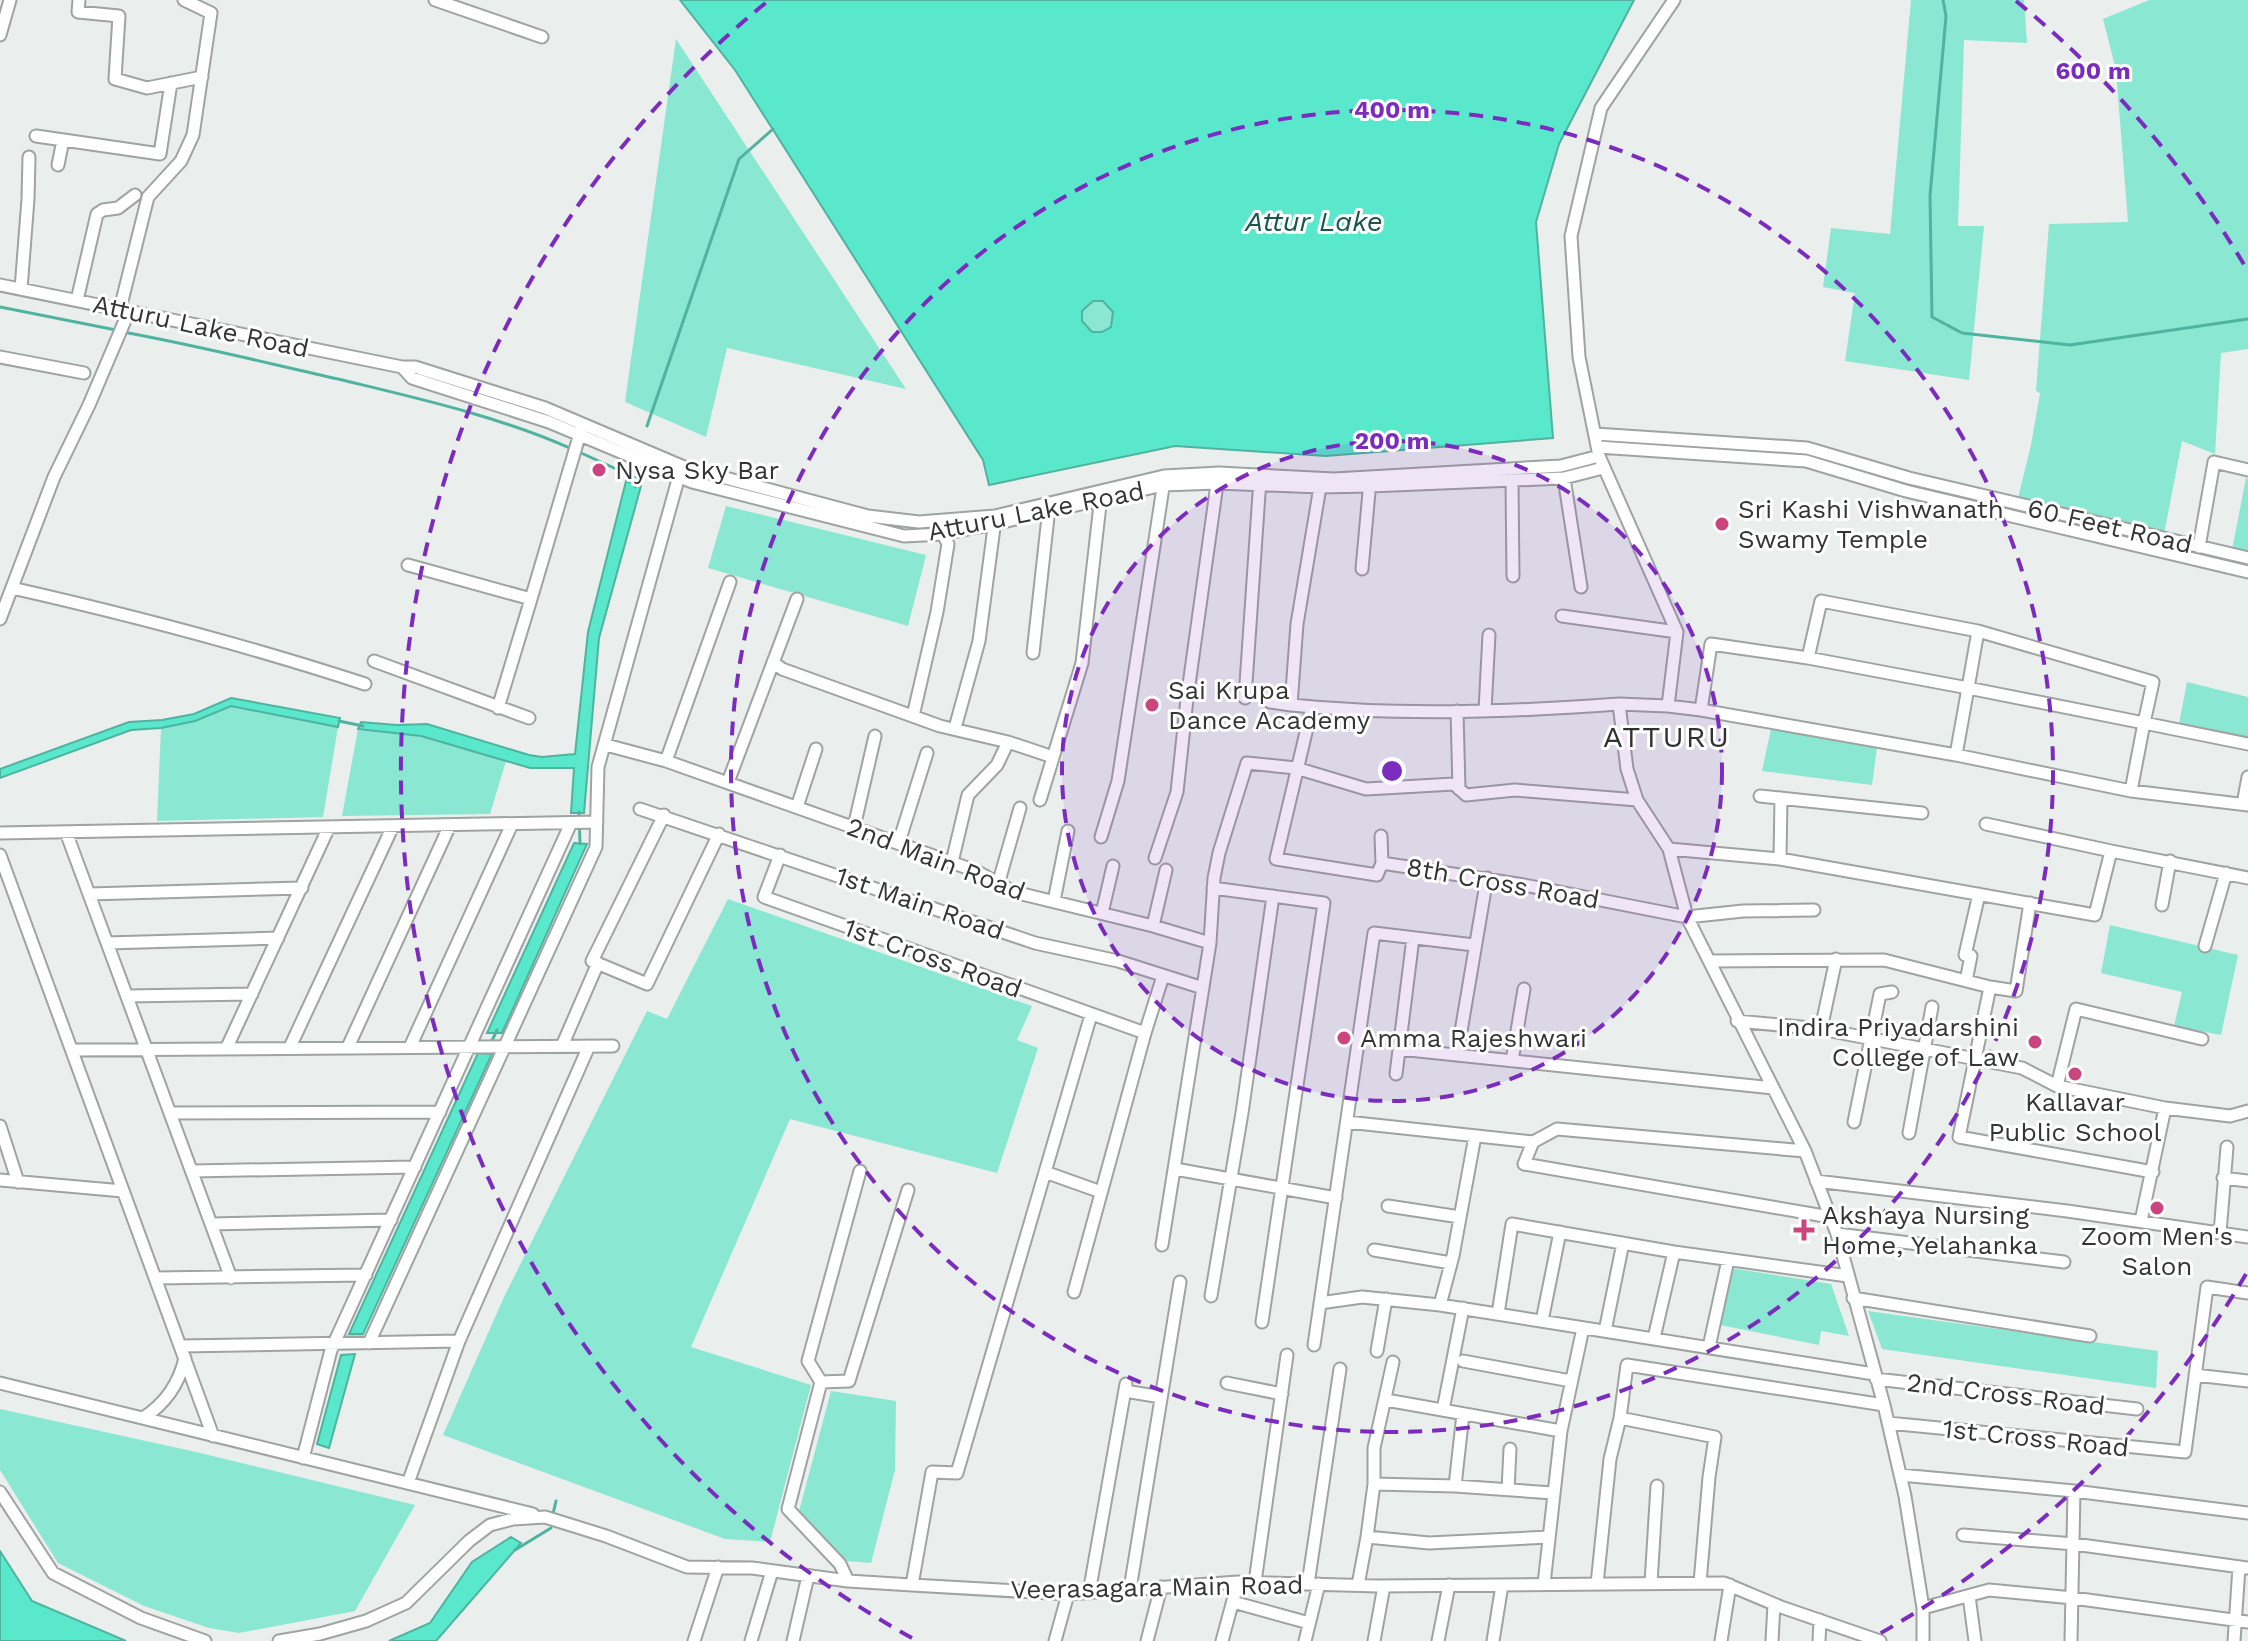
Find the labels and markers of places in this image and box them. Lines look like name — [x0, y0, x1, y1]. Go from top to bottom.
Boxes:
place label: Nysa Sky Bar — [615, 455, 779, 485]
marker: Nysa Sky Bar — [590, 461, 608, 479]
place label: Sri Kashi Vishwanath Swamy Temple — [1738, 494, 2004, 554]
marker: Sri Kashi Vishwanath Swamy Temple — [1713, 515, 1731, 533]
place label: Sai Krupa Dance Academy — [1168, 675, 1371, 735]
marker: Sai Krupa Dance Academy — [1143, 696, 1161, 714]
centre of rings — [1378, 757, 1406, 785]
place label: Indira Priyadarshini College of Law — [1777, 1012, 2019, 1072]
place label: Amma Rajeshwari — [1360, 1023, 1587, 1053]
marker: Amma Rajeshwari — [1335, 1029, 1353, 1047]
marker: Indira Priyadarshini College of Law — [2026, 1033, 2044, 1051]
marker: Kallavar Public School — [2066, 1065, 2084, 1083]
place label: Kallavar Public School — [1989, 1087, 2162, 1147]
marker: Zoom Men's Salon — [2148, 1199, 2166, 1217]
place label: Akshaya Nursing Home, Yelahanka — [1822, 1200, 2038, 1260]
marker: Akshaya Nursing Home, Yelahanka — [1793, 1219, 1815, 1241]
place label: Zoom Men's Salon — [2081, 1221, 2233, 1281]

